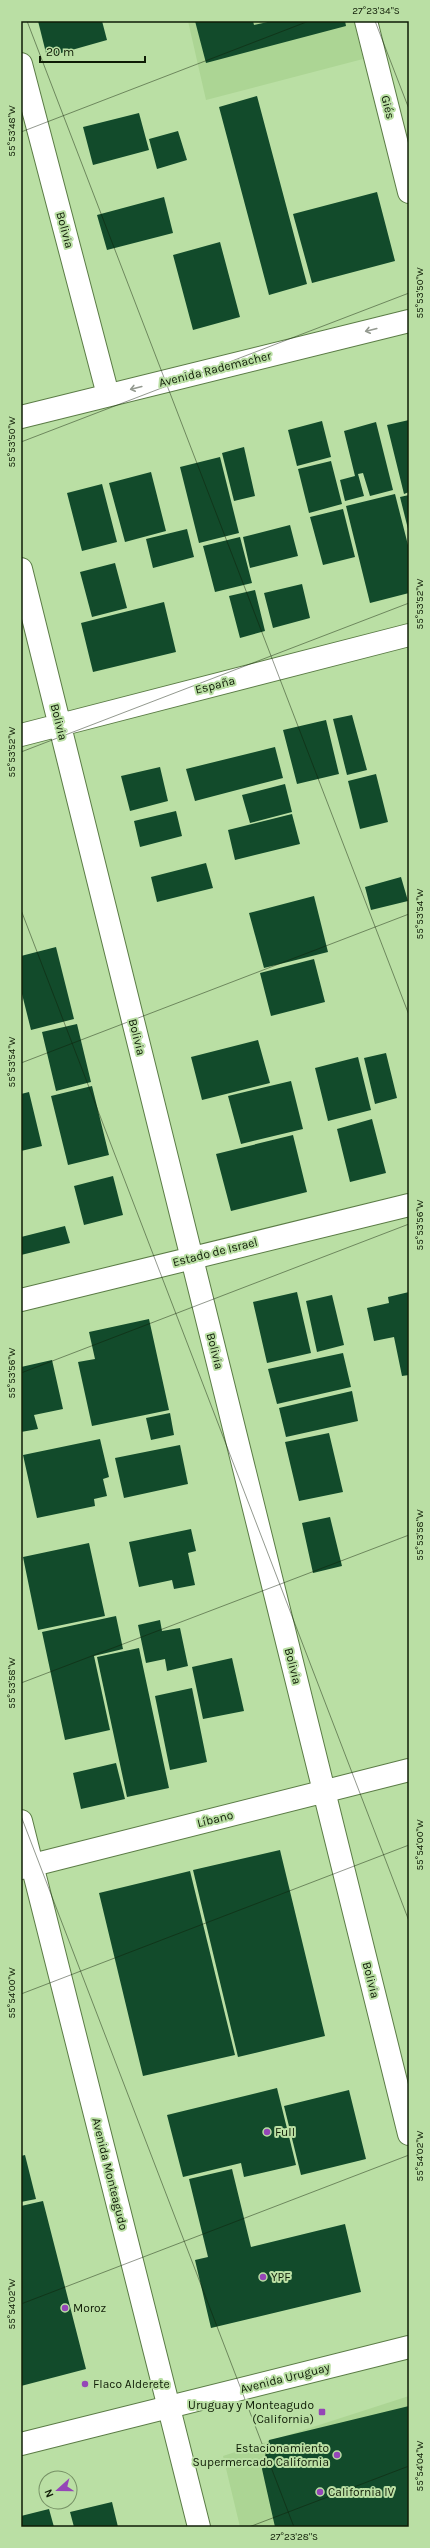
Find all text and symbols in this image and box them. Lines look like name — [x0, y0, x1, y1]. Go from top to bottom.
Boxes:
text: 27°23'34"S — [352, 5, 400, 17]
scale bar — [40, 38, 145, 64]
text: 20 m — [46, 45, 74, 59]
street label: Giés — [378, 94, 398, 120]
text: 55°53'48"W — [6, 105, 18, 157]
street label: Bolivia — [53, 210, 77, 250]
text: 55°53'50"W — [414, 267, 426, 319]
one-way arrow — [365, 327, 378, 334]
street label: Avenida Rademacher — [157, 348, 273, 390]
one-way arrow — [130, 385, 143, 393]
text: 55°53'50"W — [6, 416, 18, 468]
text: 55°53'52"W — [414, 578, 426, 630]
street label: España — [194, 673, 236, 697]
street label: Bolivia — [48, 702, 70, 742]
text: 55°53'52"W — [6, 726, 18, 778]
text: 55°53'54"W — [414, 889, 426, 939]
street label: Bolivia — [126, 1017, 148, 1057]
text: 55°53'54"W — [6, 1037, 18, 1087]
text: 55°53'56"W — [414, 1199, 426, 1250]
street label: Estado de Israel — [171, 1235, 259, 1269]
street label: Bolivia — [204, 1331, 226, 1371]
text: 55°53'56"W — [6, 1347, 18, 1398]
text: 55°53'58"W — [414, 1509, 426, 1561]
street label: Bolivia — [282, 1646, 304, 1686]
text: 55°53'58"W — [6, 1657, 18, 1709]
street label: Líbano — [196, 1808, 234, 1830]
text: 55°54'00"W — [414, 1819, 426, 1871]
street label: Bolivia — [360, 1960, 382, 2000]
text: 55°54'00"W — [6, 1967, 18, 2019]
street label: Avenida Monteagudo — [89, 2116, 131, 2232]
place label: Full — [275, 2125, 295, 2139]
marker: Full — [262, 2127, 272, 2137]
text: 55°54'02"W — [414, 2130, 426, 2182]
place label: YPF — [271, 2270, 291, 2284]
marker: YPF — [258, 2272, 268, 2282]
text: 55°54'02"W — [6, 2278, 18, 2330]
place label: Moroz — [73, 2301, 107, 2315]
marker: Moroz — [60, 2303, 70, 2313]
street label: Avenida Uruguay — [239, 2360, 332, 2396]
place label: Flaco Alderete — [93, 2377, 170, 2391]
marker: Flaco Alderete — [80, 2379, 90, 2389]
place label: Uruguay y Monteagudo (California) — [188, 2398, 314, 2426]
marker: Uruguay y Monteagudo (California) — [317, 2407, 327, 2417]
place label: Estacionamiento Supermercado California — [193, 2441, 329, 2469]
text: 55°54'04"W — [414, 2441, 426, 2491]
marker: Estacionamiento Supermercado California — [332, 2450, 342, 2460]
north arrow — [38, 2470, 78, 2510]
place label: California IV — [328, 2485, 395, 2499]
text: N — [42, 2487, 57, 2499]
marker: California IV — [315, 2487, 325, 2497]
text: 27°23'28"S — [270, 2531, 318, 2543]

